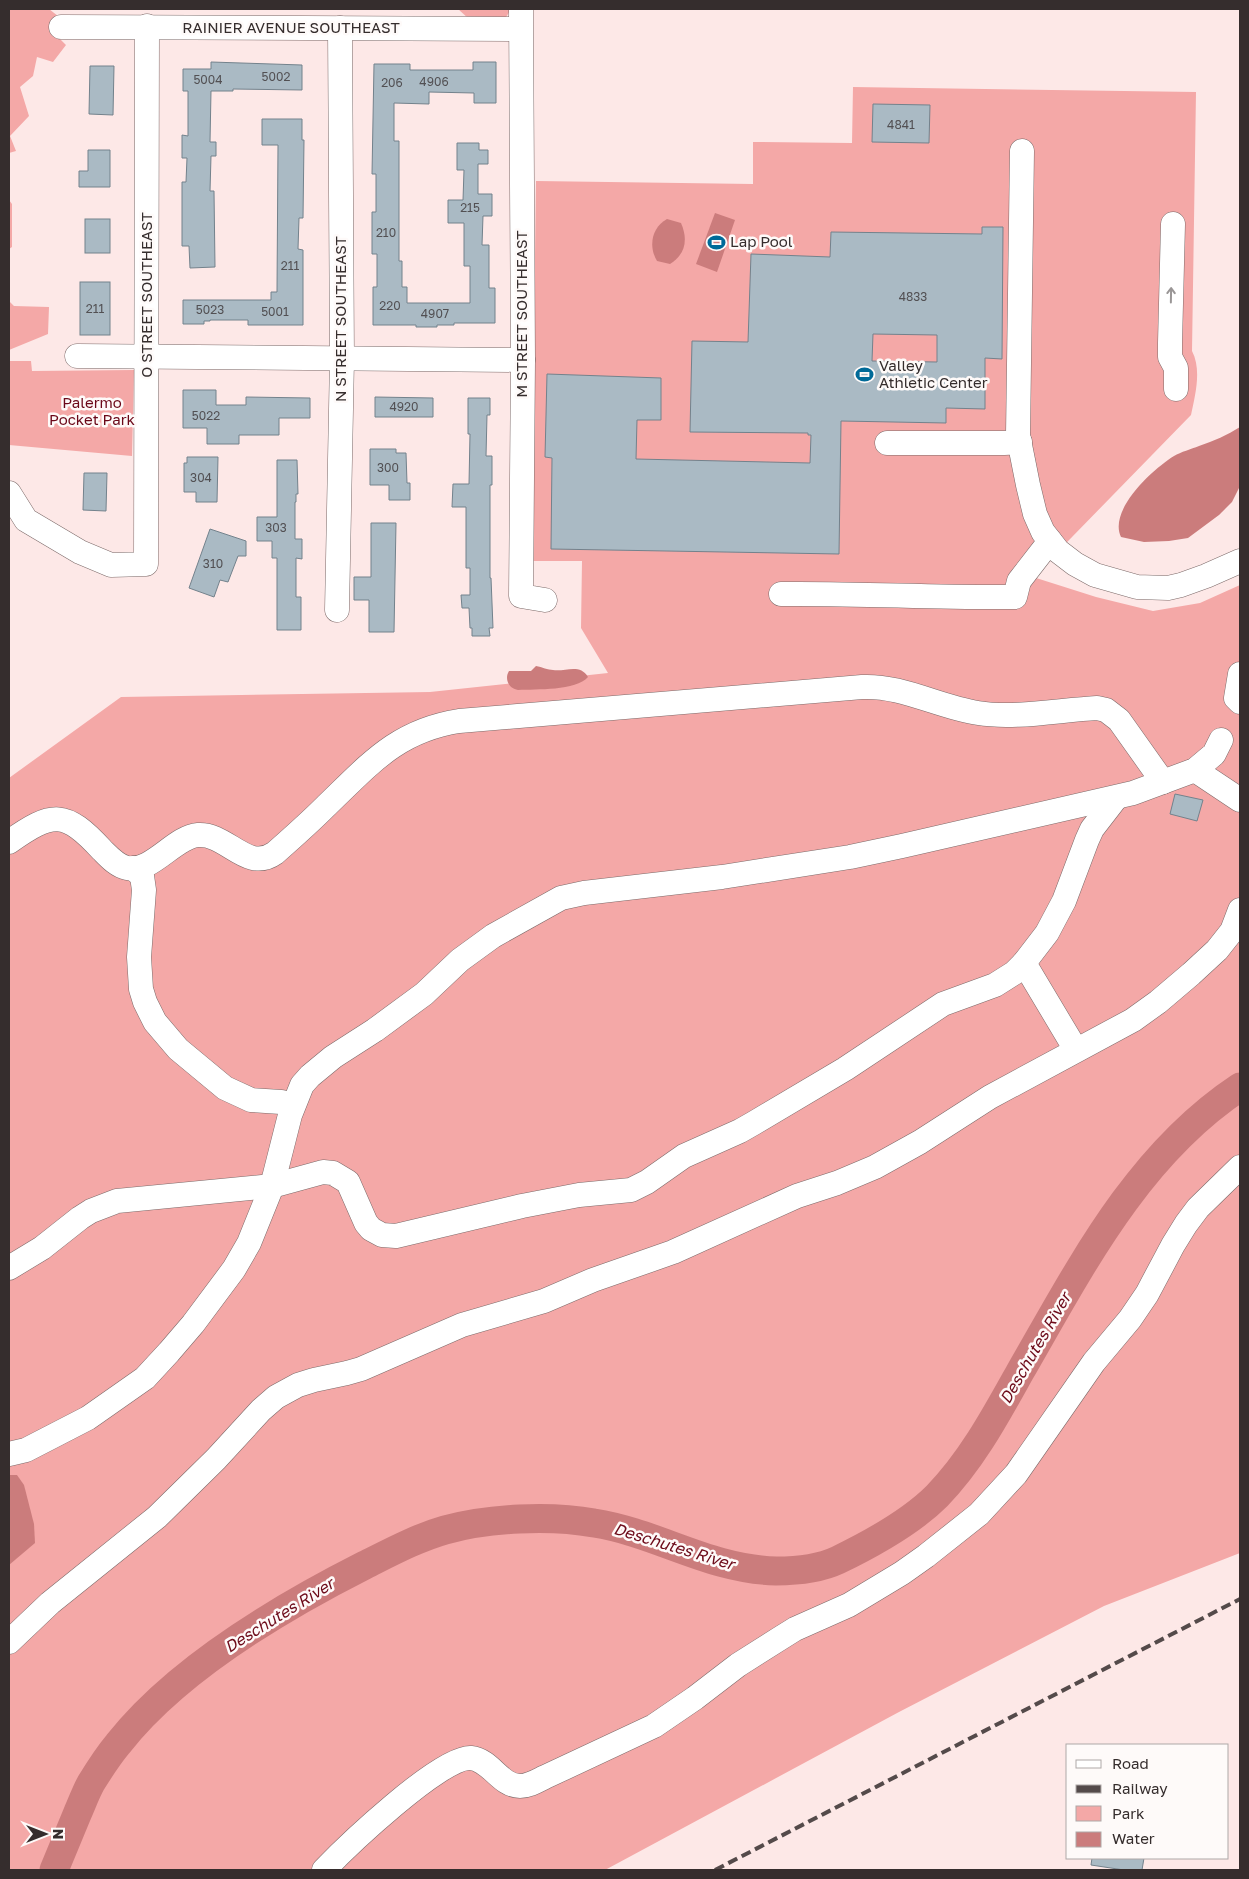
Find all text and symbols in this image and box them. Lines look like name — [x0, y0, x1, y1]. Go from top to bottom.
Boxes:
street label: RAINIER AVENUE SOUTHEAST — [182, 18, 400, 36]
house number: 5002 — [262, 69, 290, 84]
house number: 5004 — [193, 72, 223, 87]
house number: 4906 — [419, 74, 449, 89]
house number: 206 — [381, 75, 403, 90]
house number: 4841 — [887, 117, 915, 132]
house number: 215 — [460, 200, 480, 215]
street label: O STREET SOUTHEAST — [137, 212, 155, 378]
house number: 210 — [376, 225, 396, 240]
street label: M STREET SOUTHEAST — [512, 230, 530, 398]
sports icon: Lap Pool — [706, 232, 726, 252]
place label: Lap Pool — [730, 232, 793, 250]
street label: N STREET SOUTHEAST — [331, 236, 349, 402]
house number: 211 — [281, 258, 299, 273]
one-way arrow — [1167, 287, 1176, 303]
house number: 4833 — [899, 289, 927, 304]
house number: 220 — [379, 298, 401, 313]
house number: 211 — [86, 301, 104, 316]
house number: 5023 — [196, 302, 224, 317]
house number: 5001 — [261, 304, 289, 319]
house number: 4907 — [421, 306, 449, 321]
place label: Valley Athletic Center — [879, 356, 988, 391]
sports icon: Valley Athletic Center — [855, 365, 875, 385]
park label: Palermo Pocket Park — [49, 393, 135, 428]
house number: 4920 — [390, 399, 418, 414]
house number: 5022 — [192, 408, 220, 423]
house number: 300 — [377, 460, 399, 475]
house number: 304 — [190, 470, 212, 485]
house number: 303 — [265, 520, 287, 535]
house number: 310 — [203, 556, 223, 571]
water label: Deschutes River — [995, 1287, 1076, 1407]
water label: Deschutes River — [611, 1518, 739, 1575]
water label: Deschutes River — [221, 1572, 340, 1657]
legend — [1066, 1744, 1229, 1859]
text: Road — [1112, 1754, 1149, 1772]
text: Railway — [1112, 1779, 1168, 1797]
text: Park — [1112, 1804, 1145, 1822]
north arrow — [20, 1809, 70, 1859]
text: N — [50, 1829, 67, 1839]
text: Water — [1112, 1829, 1155, 1847]

